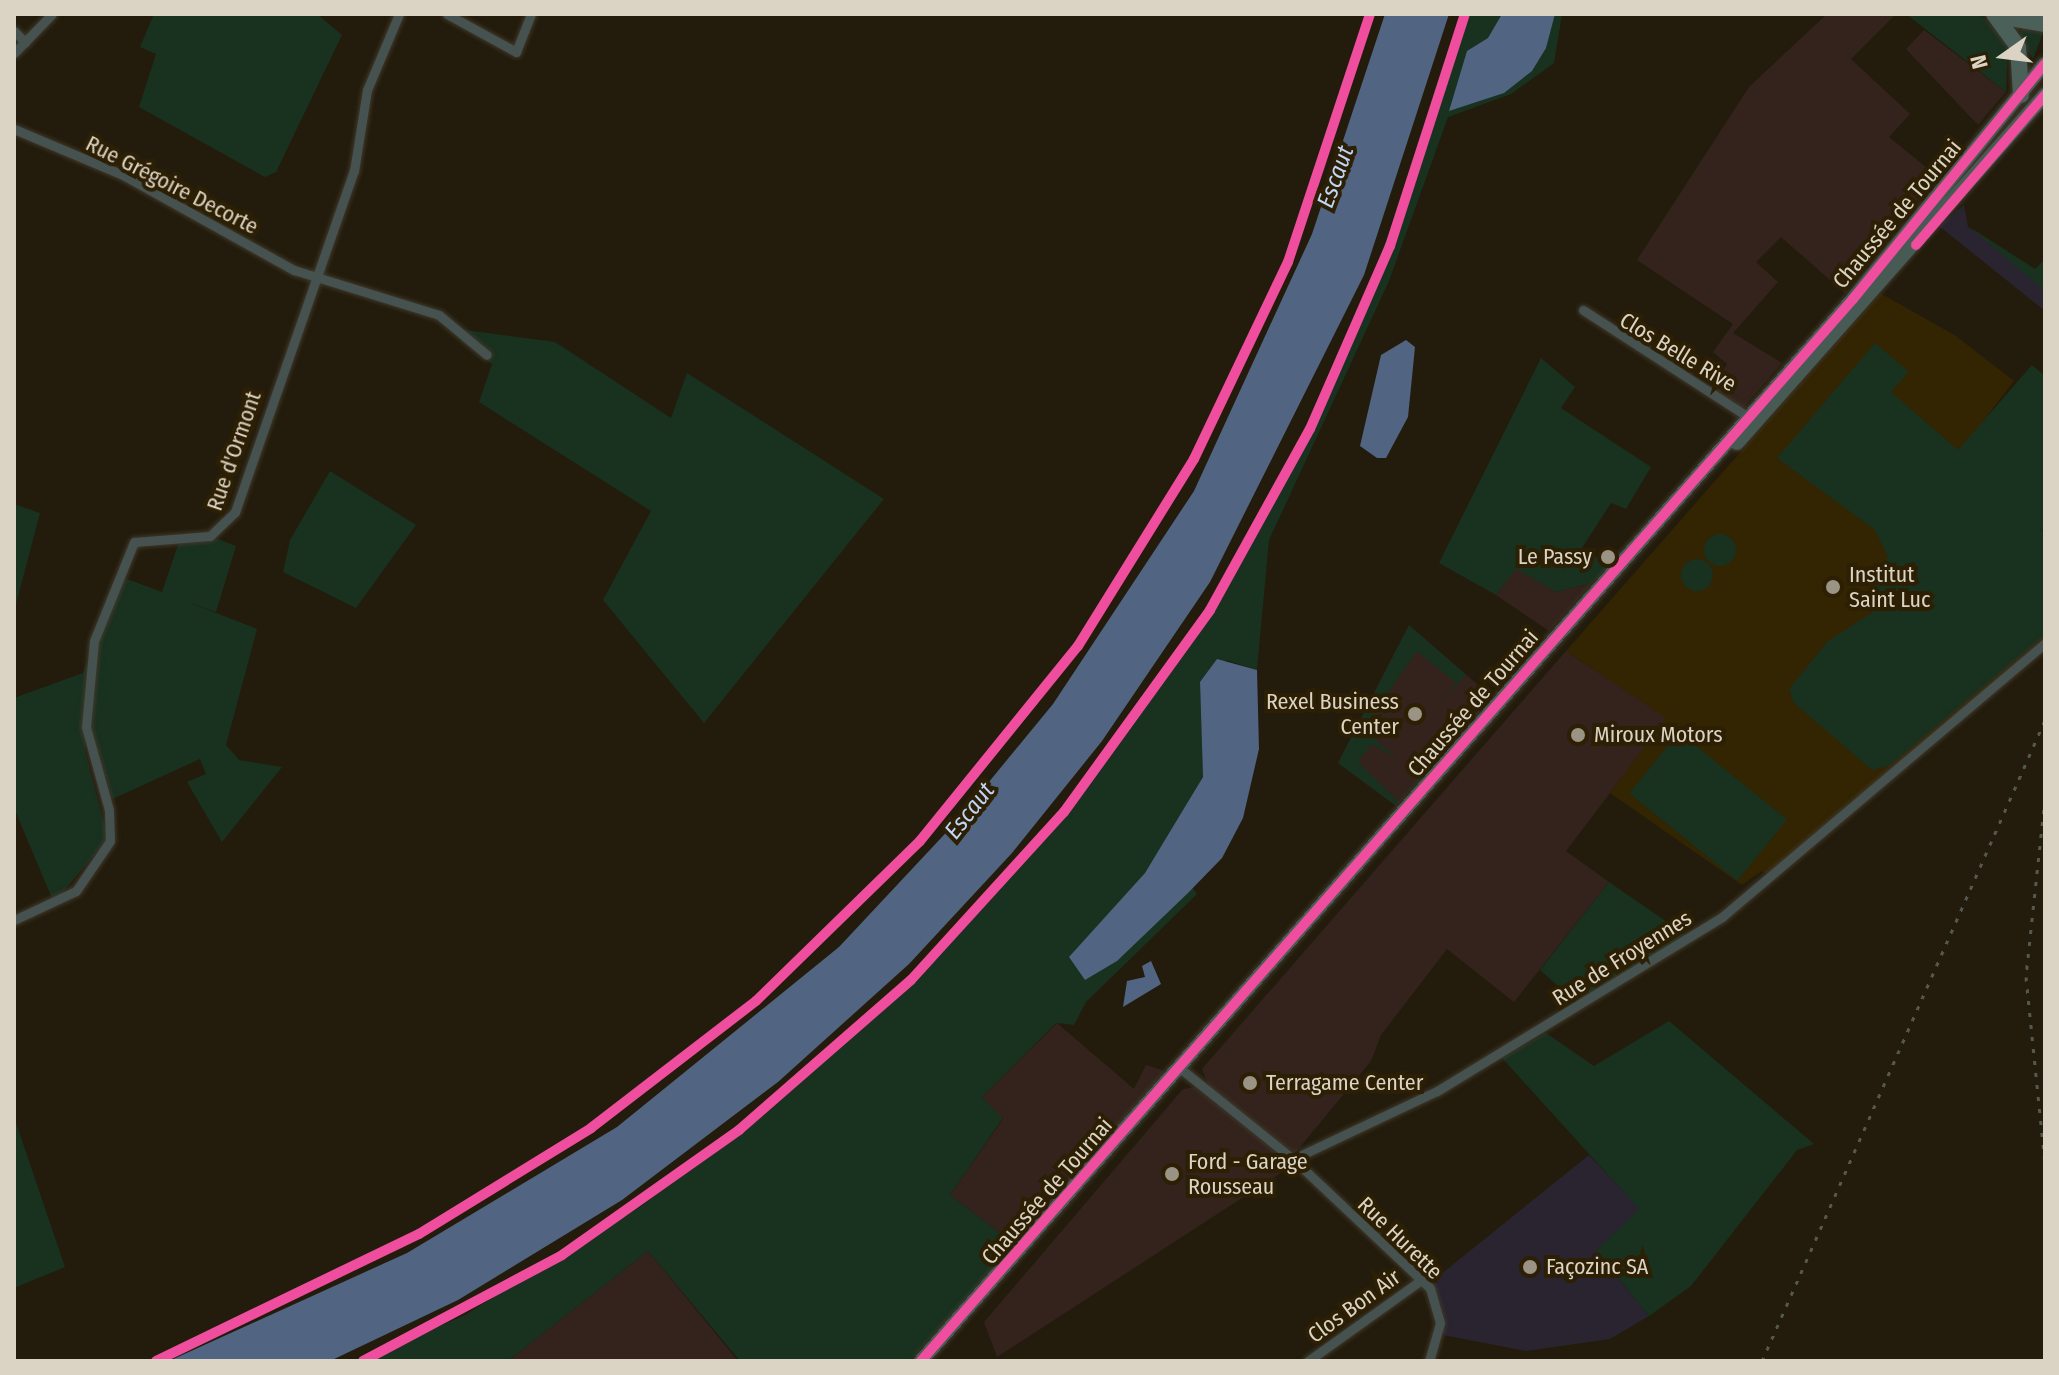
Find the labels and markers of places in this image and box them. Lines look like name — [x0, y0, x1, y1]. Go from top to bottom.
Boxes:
place label: Le Passy — [1518, 544, 1592, 570]
marker: Le Passy — [1599, 548, 1617, 566]
place label: Institut Saint Luc — [1849, 561, 1931, 612]
marker: Institut Saint Luc — [1824, 578, 1842, 596]
place label: Rexel Business Center — [1266, 688, 1399, 740]
marker: Rexel Business Center — [1406, 705, 1424, 723]
place label: Miroux Motors — [1594, 722, 1723, 748]
marker: Miroux Motors — [1569, 726, 1587, 744]
place label: Terragame Center — [1266, 1070, 1423, 1096]
marker: Terragame Center — [1241, 1074, 1259, 1092]
place label: Ford - Garage Rousseau — [1188, 1148, 1308, 1200]
marker: Ford - Garage Rousseau — [1163, 1165, 1181, 1183]
place label: Façozinc SA — [1546, 1254, 1648, 1280]
marker: Façozinc SA — [1521, 1258, 1539, 1276]

